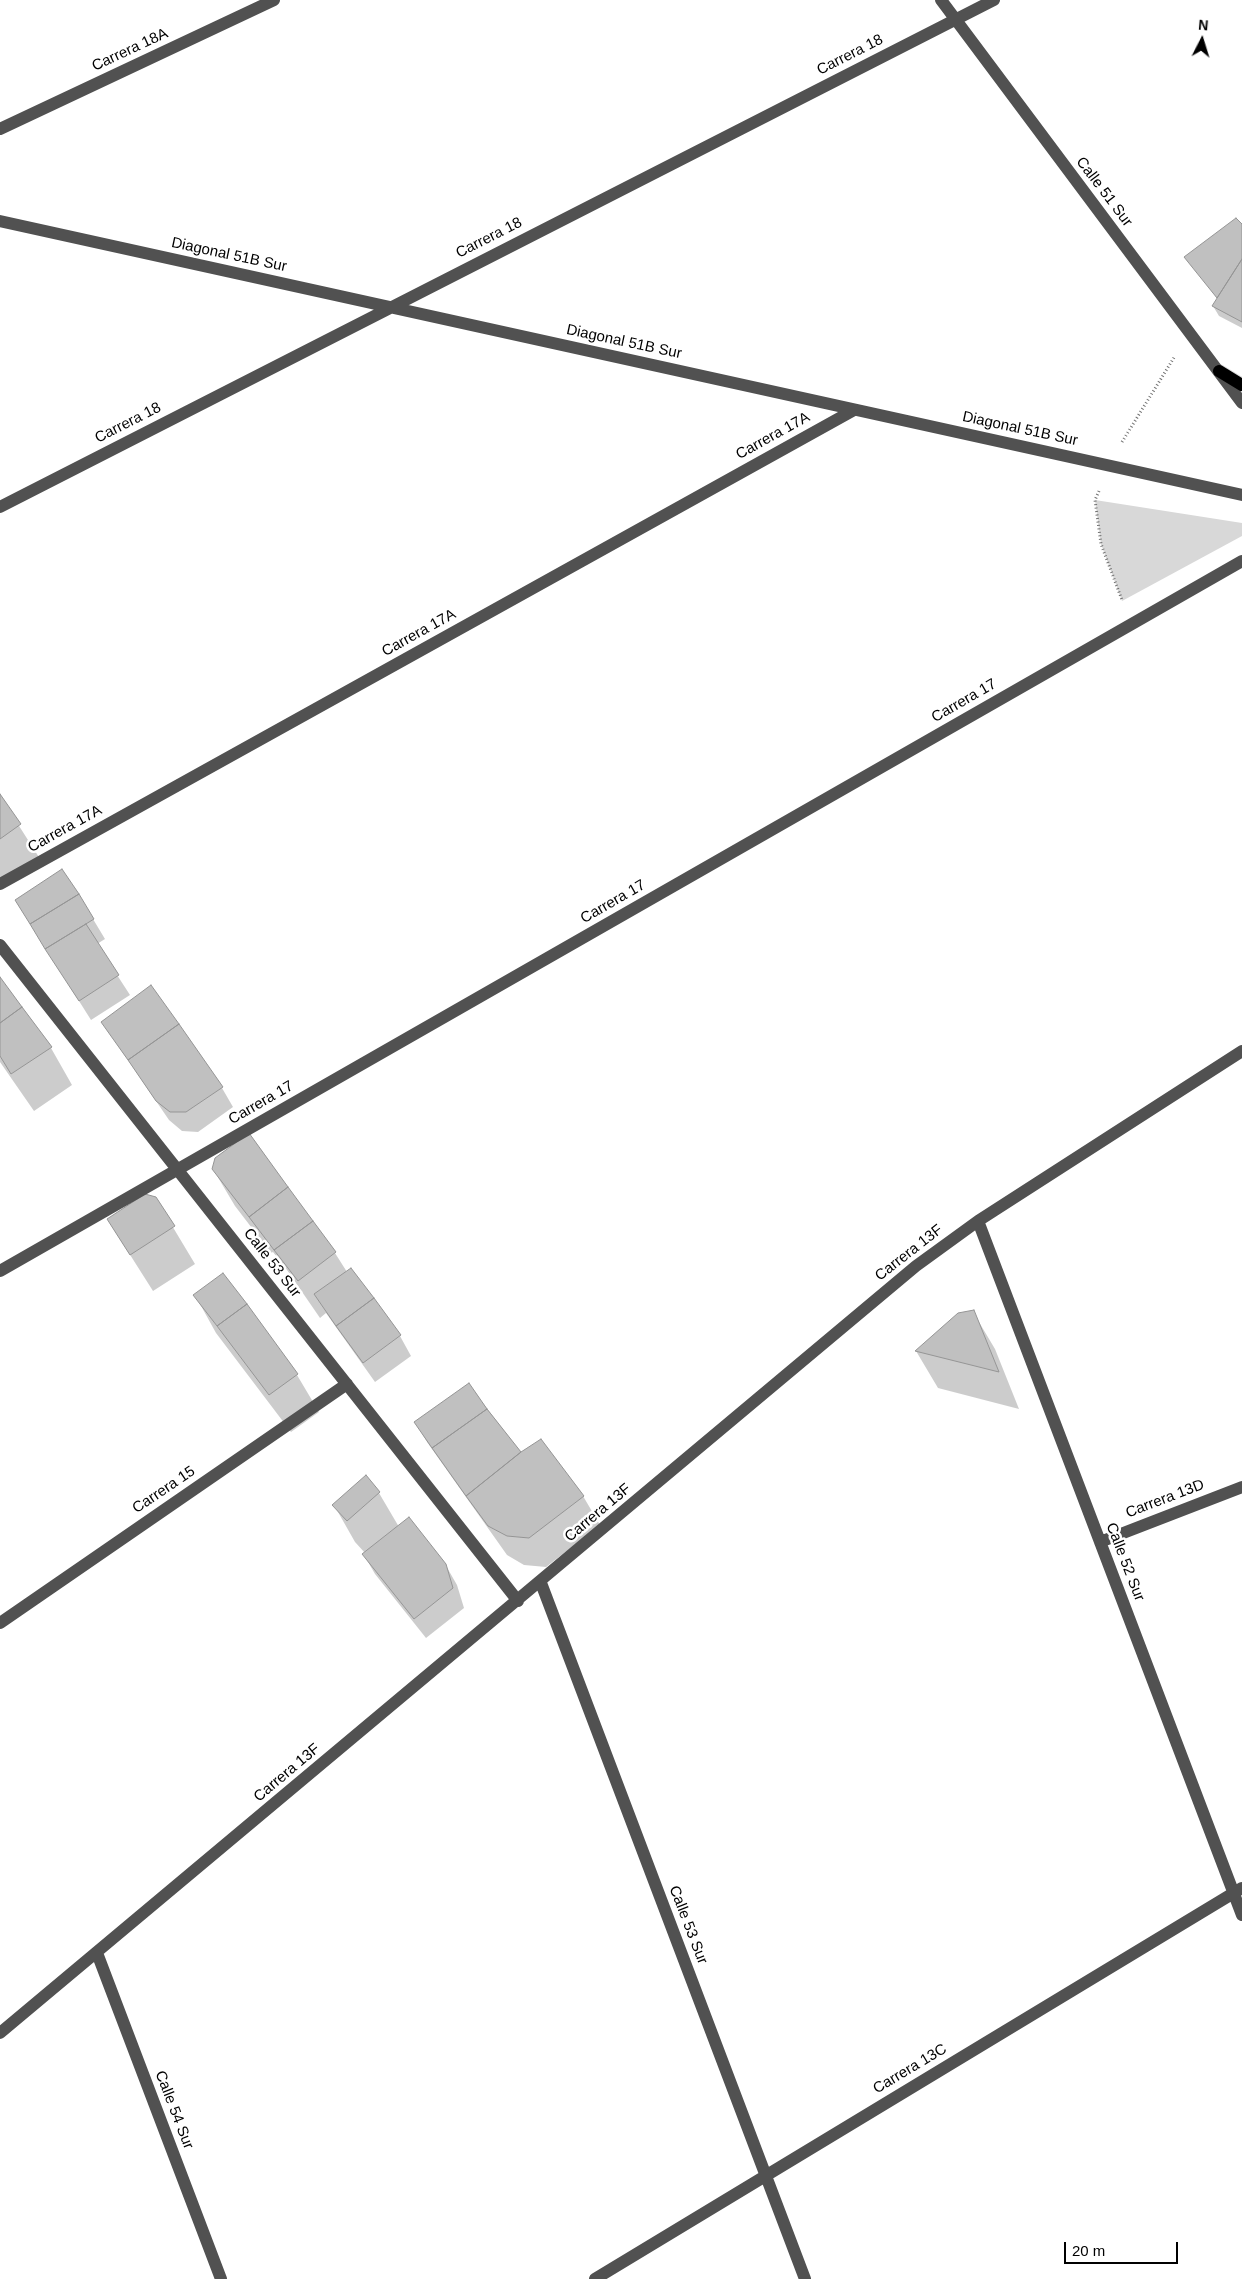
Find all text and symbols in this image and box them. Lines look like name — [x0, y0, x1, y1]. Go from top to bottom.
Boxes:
north arrow — [1177, 15, 1227, 65]
text: N — [1198, 17, 1209, 33]
street label: Carrera 18A — [89, 25, 171, 75]
street label: Carrera 18 — [814, 31, 886, 79]
street label: Calle 51 Sur — [1072, 154, 1136, 230]
street label: Carrera 18 — [453, 214, 525, 262]
street label: Diagonal 51B Sur — [170, 234, 288, 276]
street label: Diagonal 51B Sur — [565, 321, 683, 363]
street label: Carrera 18 — [92, 399, 164, 447]
street label: Carrera 17A — [733, 408, 813, 464]
street label: Diagonal 51B Sur — [961, 408, 1079, 450]
street label: Carrera 17A — [379, 605, 459, 661]
street label: Carrera 17 — [928, 675, 1000, 727]
street label: Carrera 17A — [25, 801, 105, 857]
street label: Carrera 17 — [577, 876, 649, 928]
street label: Carrera 17 — [225, 1077, 297, 1129]
street label: Carrera 13F — [872, 1221, 946, 1285]
street label: Calle 53 Sur — [239, 1225, 305, 1301]
street label: Carrera 15 — [129, 1462, 199, 1518]
street label: Carrera 13D — [1123, 1476, 1207, 1522]
street label: Carrera 13F — [561, 1480, 635, 1546]
street label: Calle 52 Sur — [1102, 1520, 1148, 1604]
street label: Carrera 13F — [250, 1740, 324, 1806]
street label: Calle 53 Sur — [665, 1883, 711, 1967]
street label: Carrera 13C — [870, 2040, 950, 2098]
street label: Calle 54 Sur — [151, 2068, 197, 2152]
scale bar — [1067, 2232, 1181, 2264]
text: 20 m — [1072, 2242, 1105, 2259]

